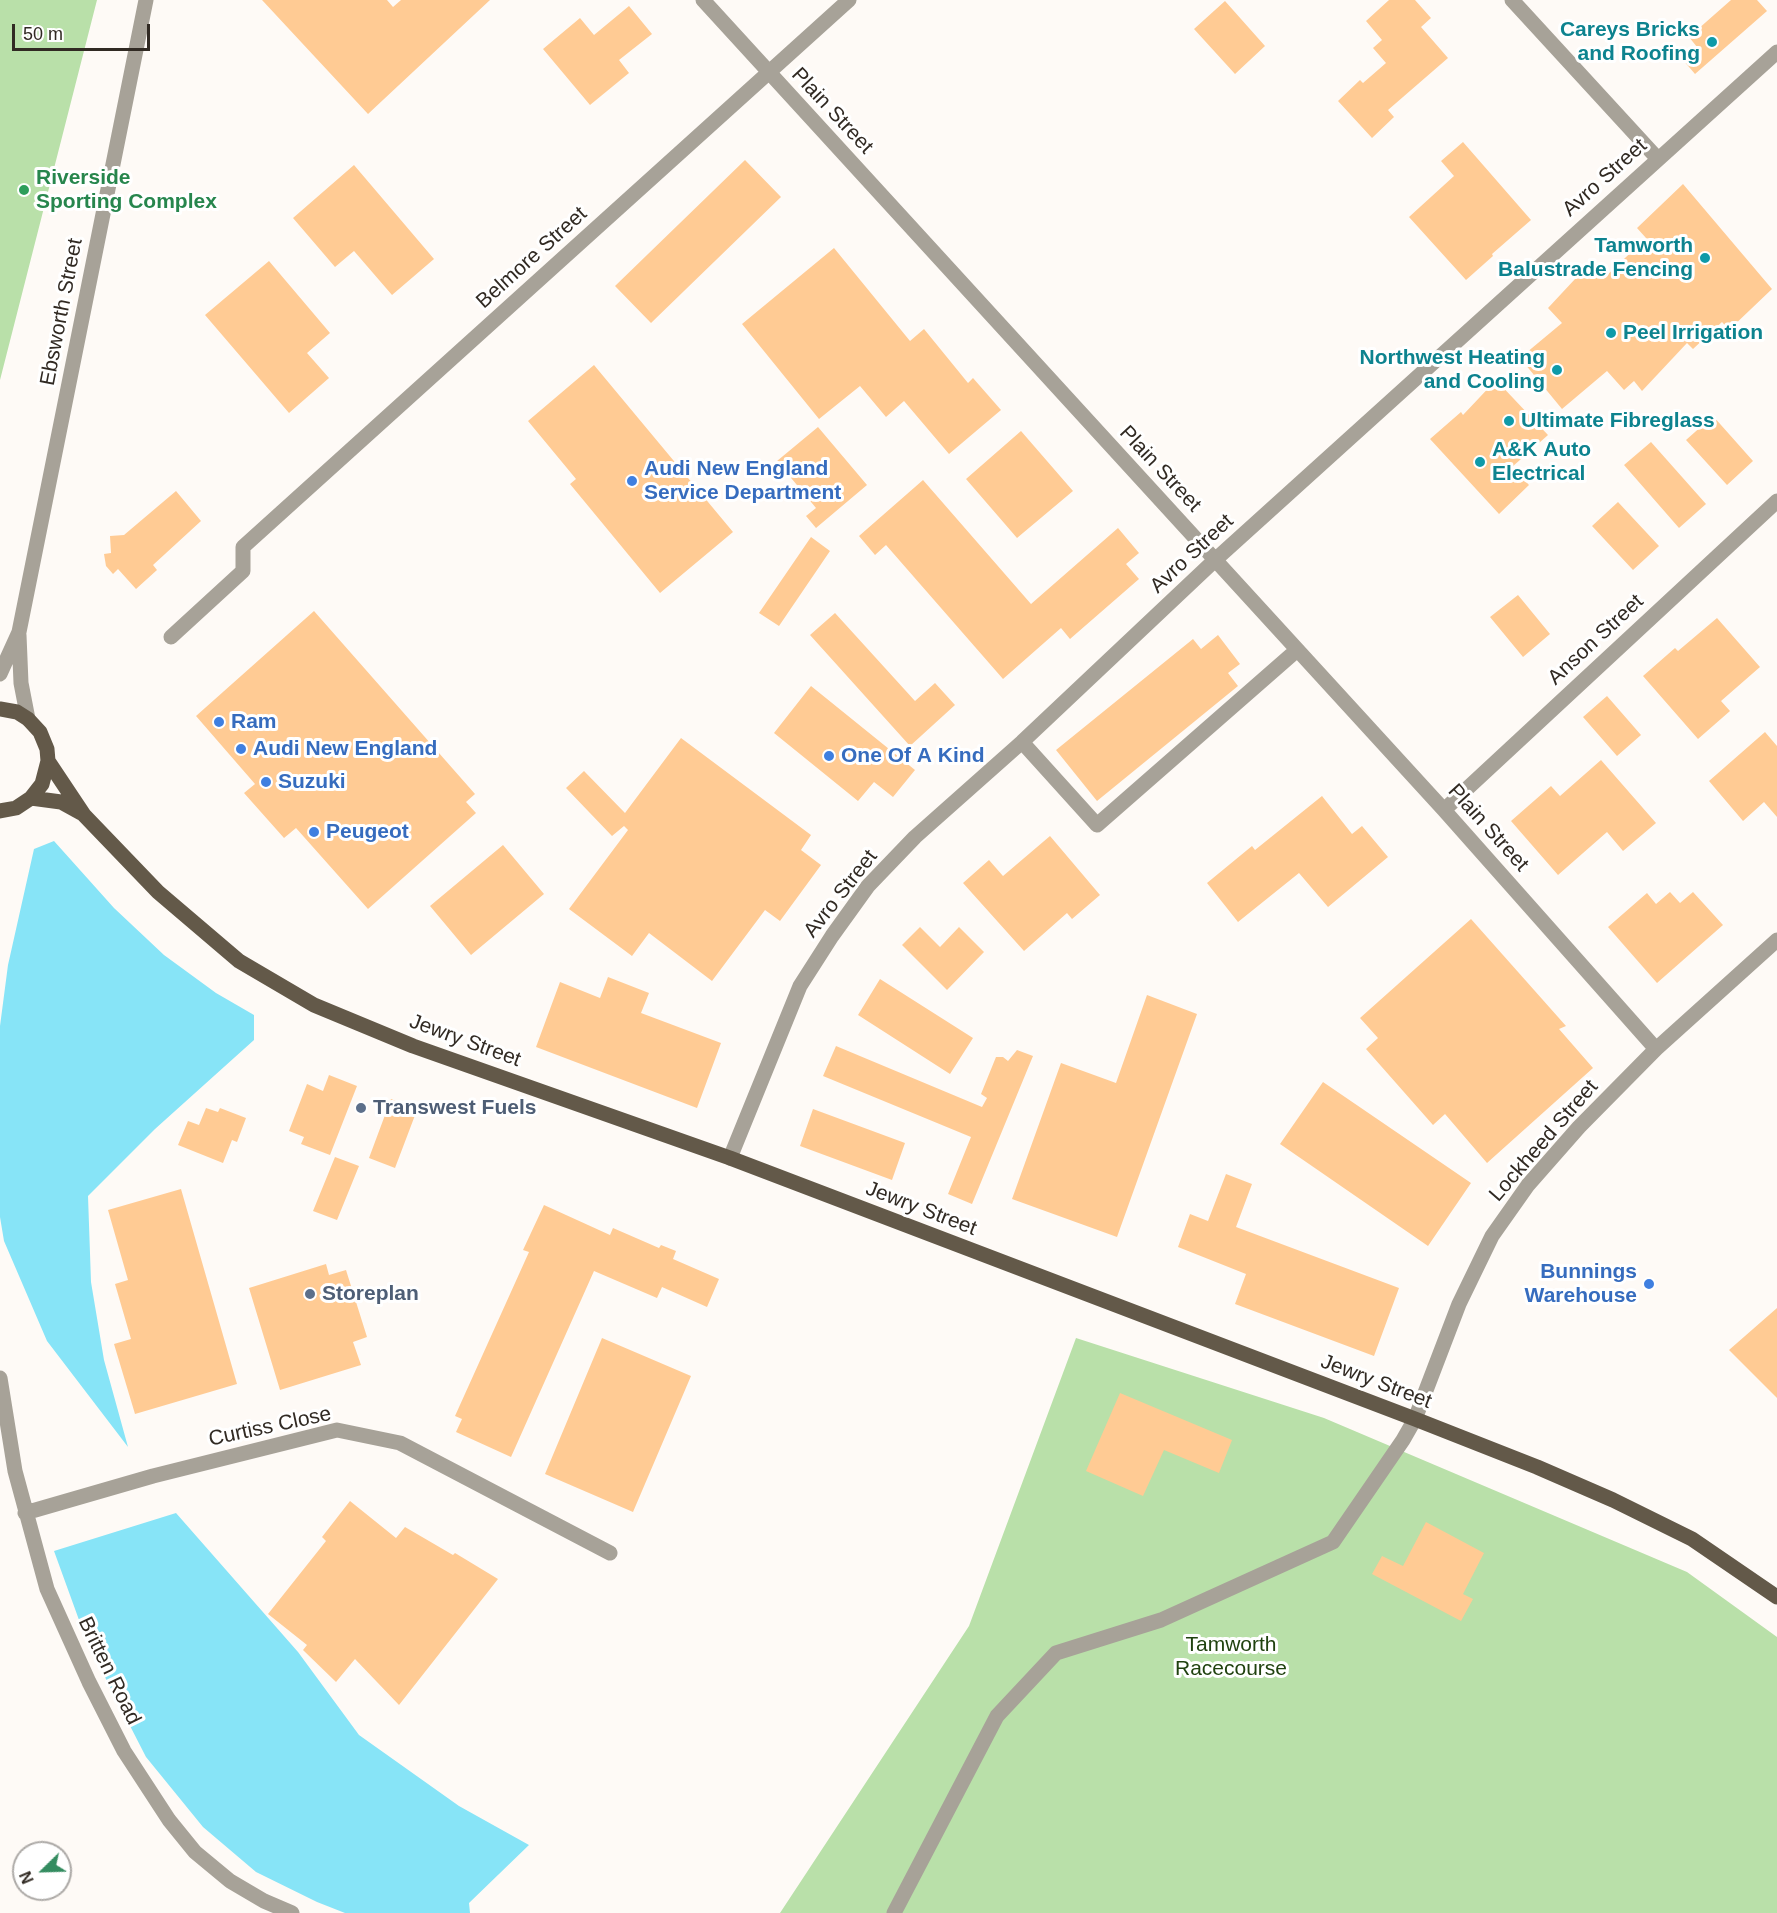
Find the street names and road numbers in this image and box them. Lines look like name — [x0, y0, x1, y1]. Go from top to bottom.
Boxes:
street label: Plain Street — [786, 63, 878, 159]
street label: Avro Street — [1558, 134, 1652, 222]
street label: Belmore Street — [472, 202, 592, 314]
street label: Ebsworth Street — [35, 236, 89, 388]
street label: Plain Street — [1114, 421, 1206, 517]
street label: Avro Street — [1145, 509, 1239, 599]
street label: Anson Street — [1543, 589, 1649, 691]
street label: Plain Street — [1442, 779, 1534, 877]
street label: Avro Street — [799, 845, 883, 943]
street label: Jewry Street — [406, 1009, 524, 1073]
street label: Lockheed Street — [1484, 1075, 1604, 1207]
street label: Jewry Street — [862, 1176, 980, 1242]
street label: Jewry Street — [1317, 1349, 1435, 1415]
street label: Curtiss Close — [206, 1402, 334, 1452]
street label: Britten Road — [72, 1613, 146, 1729]

